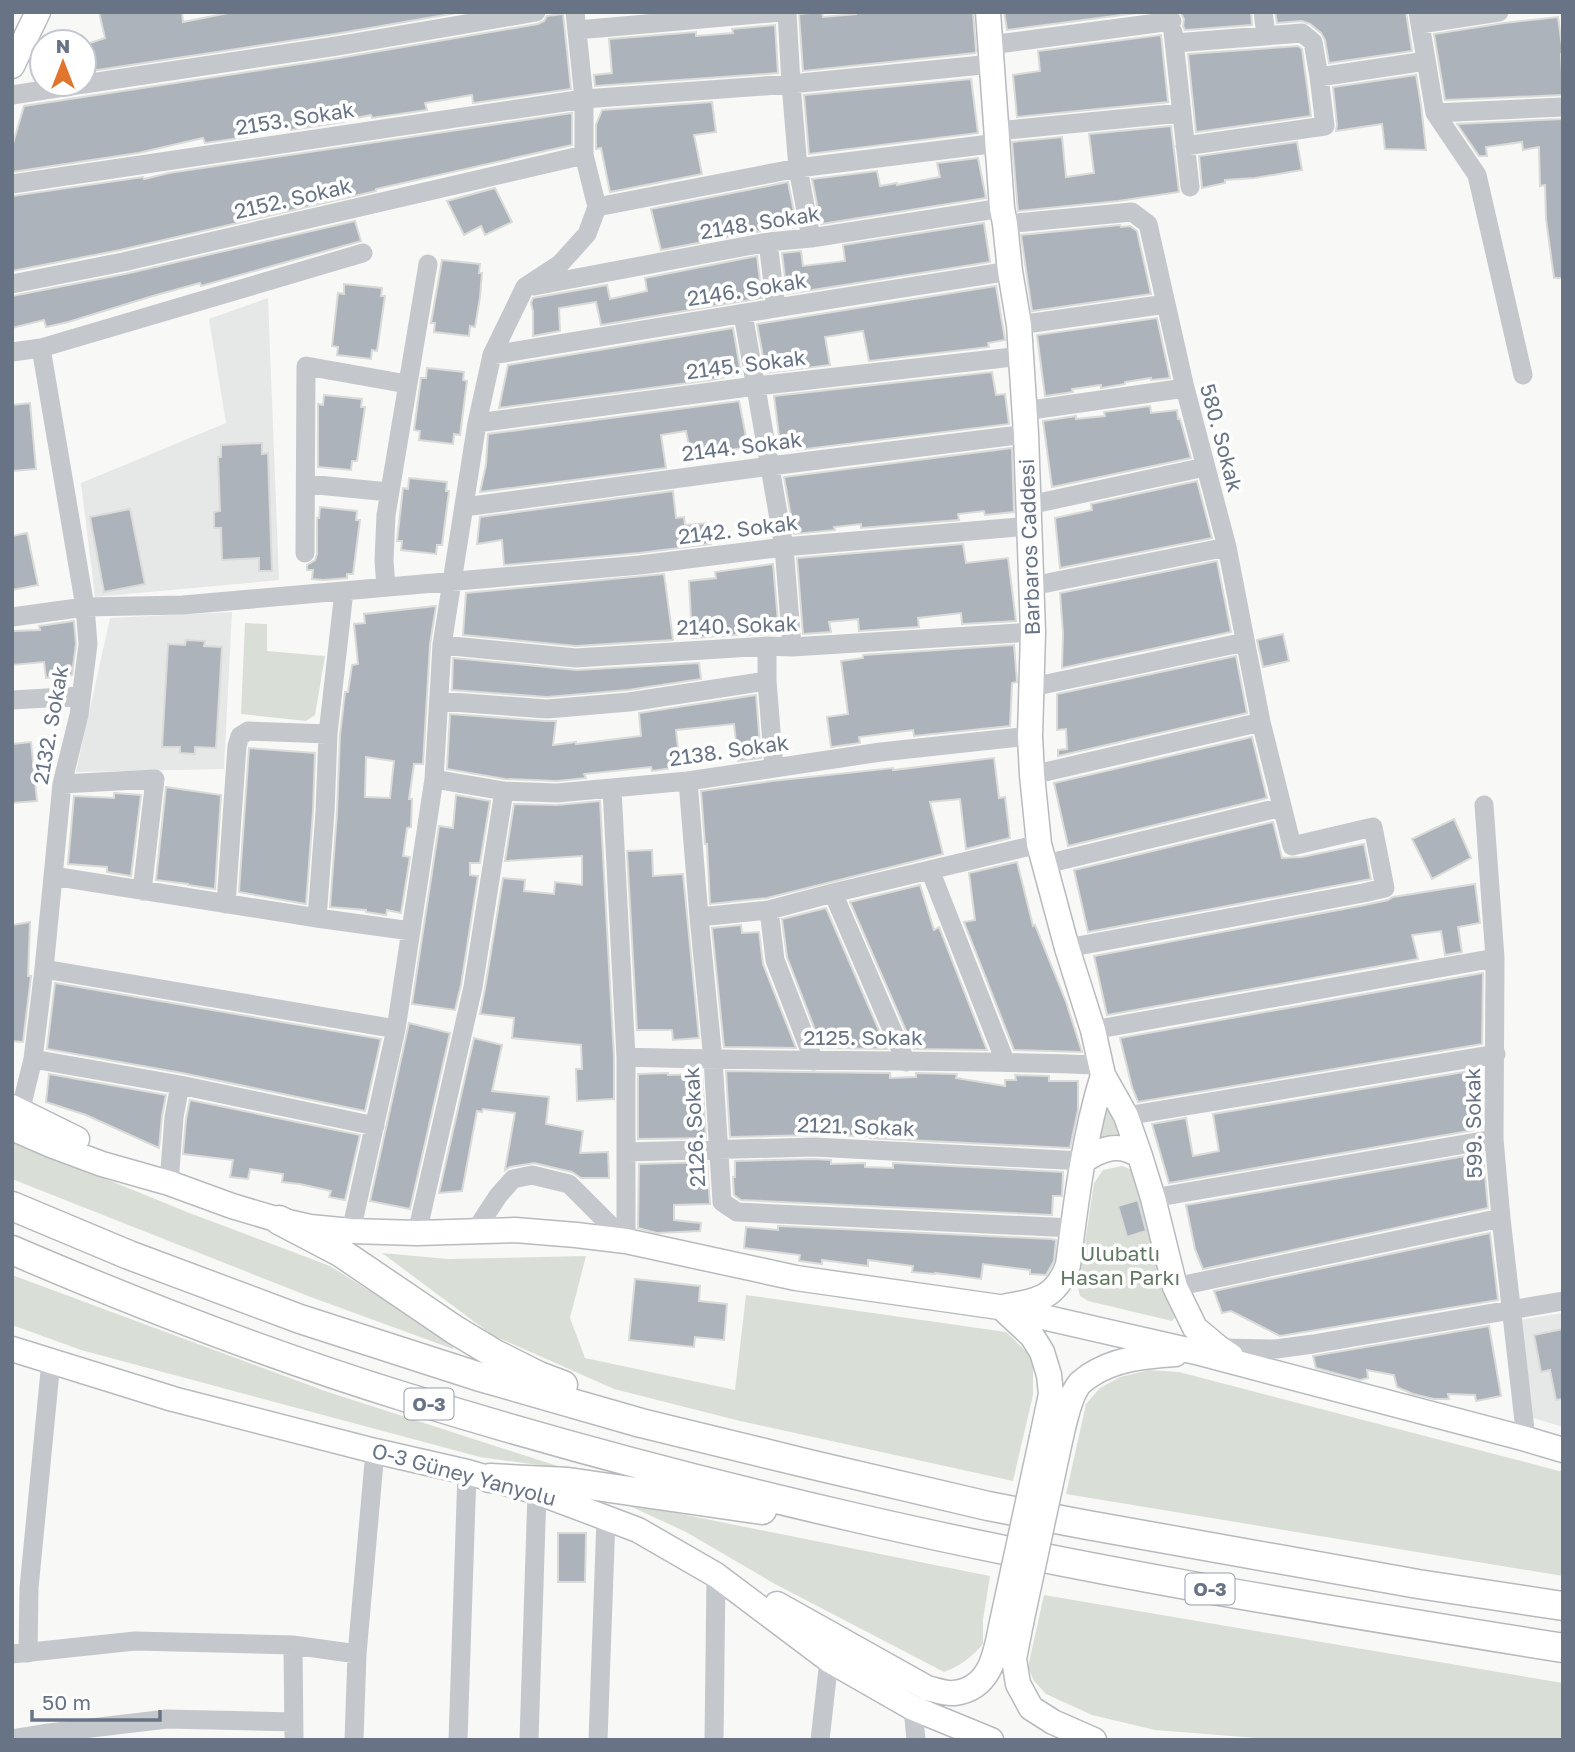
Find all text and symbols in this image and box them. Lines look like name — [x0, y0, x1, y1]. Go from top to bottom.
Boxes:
north arrow — [28, 28, 98, 98]
text: N — [56, 34, 70, 57]
street label: 2153. Sokak — [234, 96, 356, 140]
street label: 2152. Sokak — [232, 172, 354, 224]
street label: 2148. Sokak — [698, 200, 822, 244]
street label: 2146. Sokak — [685, 267, 809, 311]
street label: 2145. Sokak — [685, 344, 807, 384]
street label: 580. Sokak — [1195, 381, 1249, 495]
street label: 2144. Sokak — [680, 426, 804, 466]
street label: Barbaros Caddesi — [1013, 458, 1045, 636]
street label: 2142. Sokak — [677, 509, 799, 549]
street label: 2140. Sokak — [676, 610, 798, 640]
street label: 2132. Sokak — [27, 663, 73, 786]
street label: 2138. Sokak — [667, 729, 790, 771]
street label: 2125. Sokak — [803, 1024, 923, 1050]
street label: 2126. Sokak — [678, 1066, 710, 1188]
street label: 599. Sokak — [1459, 1067, 1487, 1179]
street label: 2121. Sokak — [797, 1111, 915, 1141]
park label: Ulubatlı Hasan Parkı — [1060, 1240, 1180, 1290]
road number: O-3 — [404, 1388, 453, 1420]
street label: O-3 Güney Yanyolu — [369, 1437, 559, 1511]
road number: O-3 — [1186, 1574, 1234, 1604]
scale bar — [32, 1678, 159, 1722]
text: 50 m — [42, 1689, 91, 1715]

